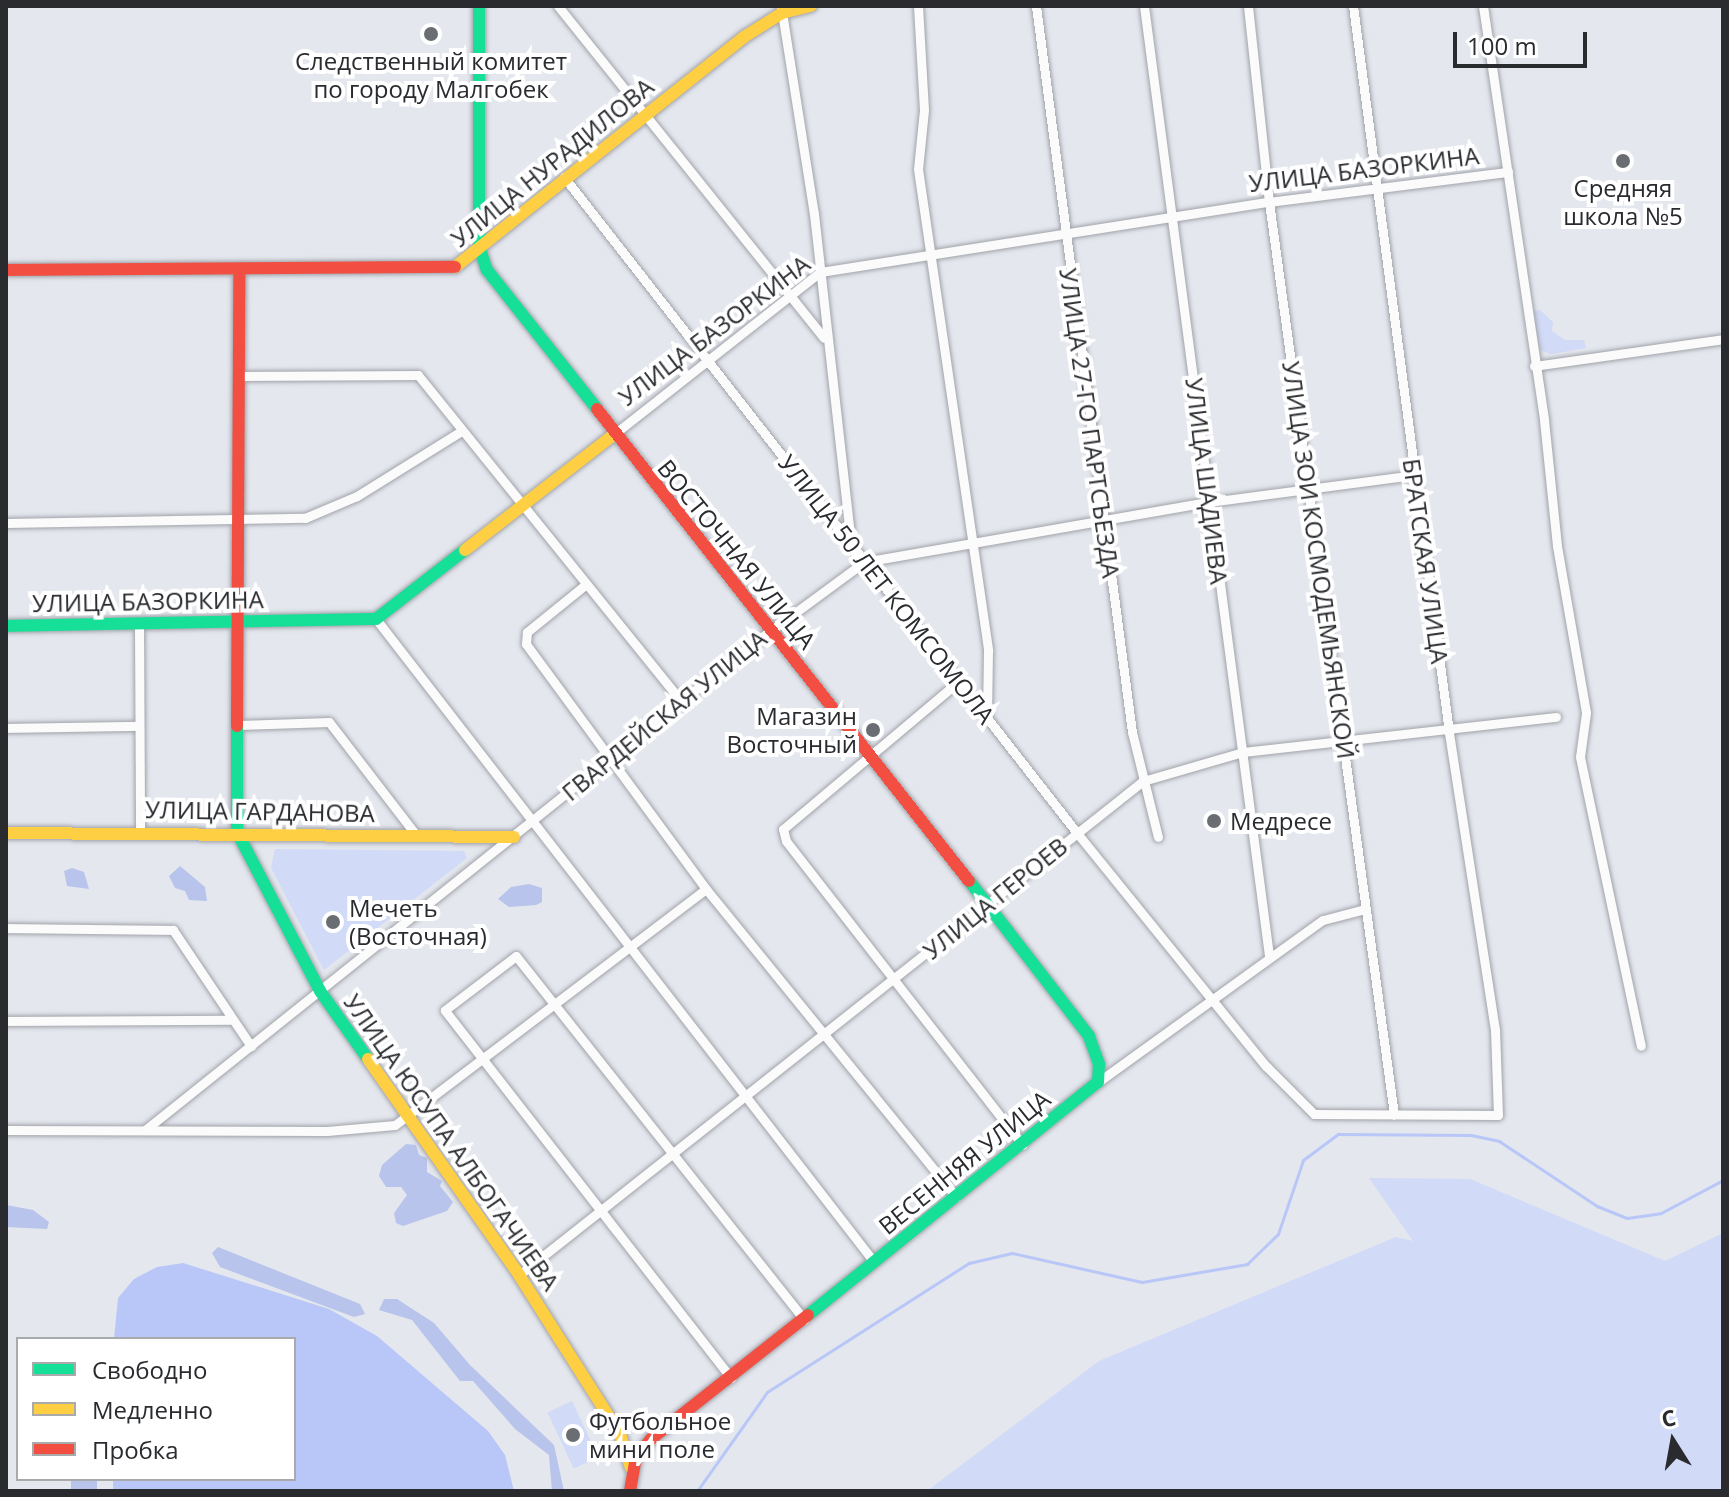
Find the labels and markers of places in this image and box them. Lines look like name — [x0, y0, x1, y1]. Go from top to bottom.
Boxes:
marker: Следственный комитет по городу Малгобек — [422, 25, 440, 43]
place label: Следственный комитет по городу Малгобек — [295, 47, 567, 103]
marker: Средняя школа №5 — [1614, 152, 1632, 170]
place label: Средняя школа №5 — [1563, 174, 1683, 230]
place label: Магазин Восточный — [726, 702, 857, 758]
marker: Магазин Восточный — [864, 721, 882, 739]
place label: Медресе — [1230, 807, 1332, 835]
marker: Медресе — [1205, 812, 1223, 830]
place label: Мечеть (Восточная) — [349, 894, 487, 950]
marker: Мечеть (Восточная) — [324, 913, 342, 931]
place label: Футбольное мини поле — [589, 1407, 731, 1463]
marker: Футбольное мини поле — [564, 1426, 582, 1444]

